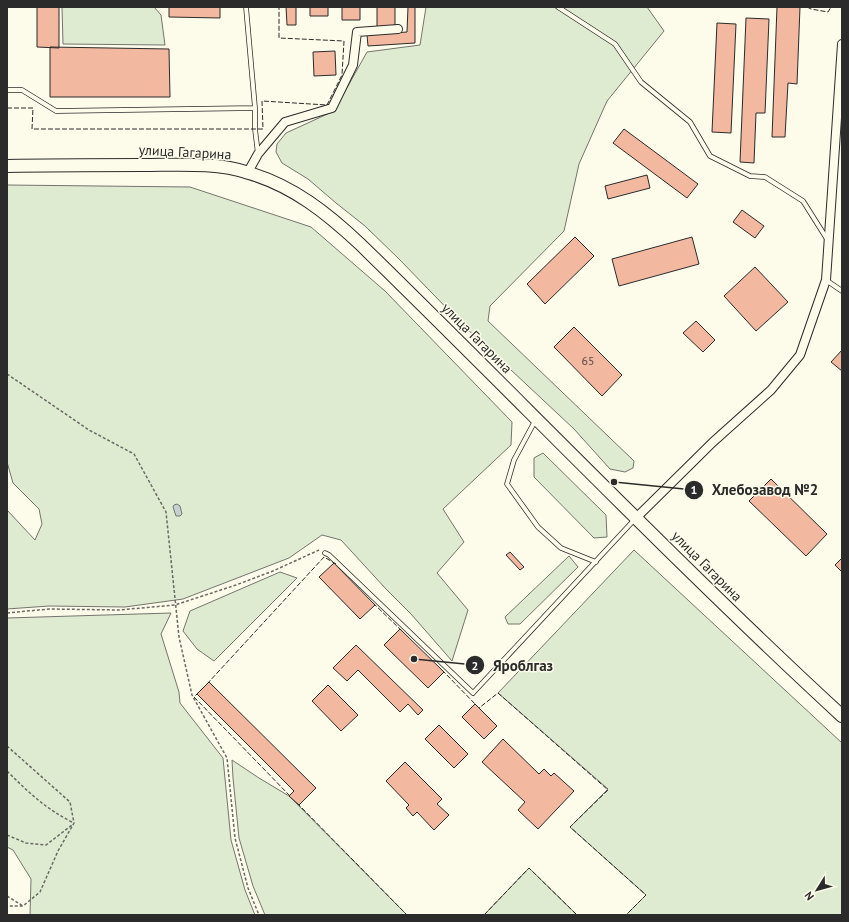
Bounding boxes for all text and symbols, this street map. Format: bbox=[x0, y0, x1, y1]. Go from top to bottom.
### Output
street label: улица Гагарина bbox=[138, 141, 232, 163]
street label: улица Гагарина bbox=[438, 299, 516, 377]
house number: 65 bbox=[581, 353, 595, 368]
callout: Хлебозавод №2 bbox=[684, 476, 826, 503]
text: Хлебозавод №2 bbox=[712, 480, 818, 499]
text: 1 bbox=[691, 482, 697, 497]
street label: улица Гагарина bbox=[668, 527, 746, 605]
callout: Яроблгаз bbox=[465, 652, 561, 679]
text: Яроблгаз bbox=[493, 656, 553, 675]
text: 2 bbox=[472, 658, 478, 673]
north arrow bbox=[797, 870, 837, 910]
text: N bbox=[801, 889, 817, 903]

